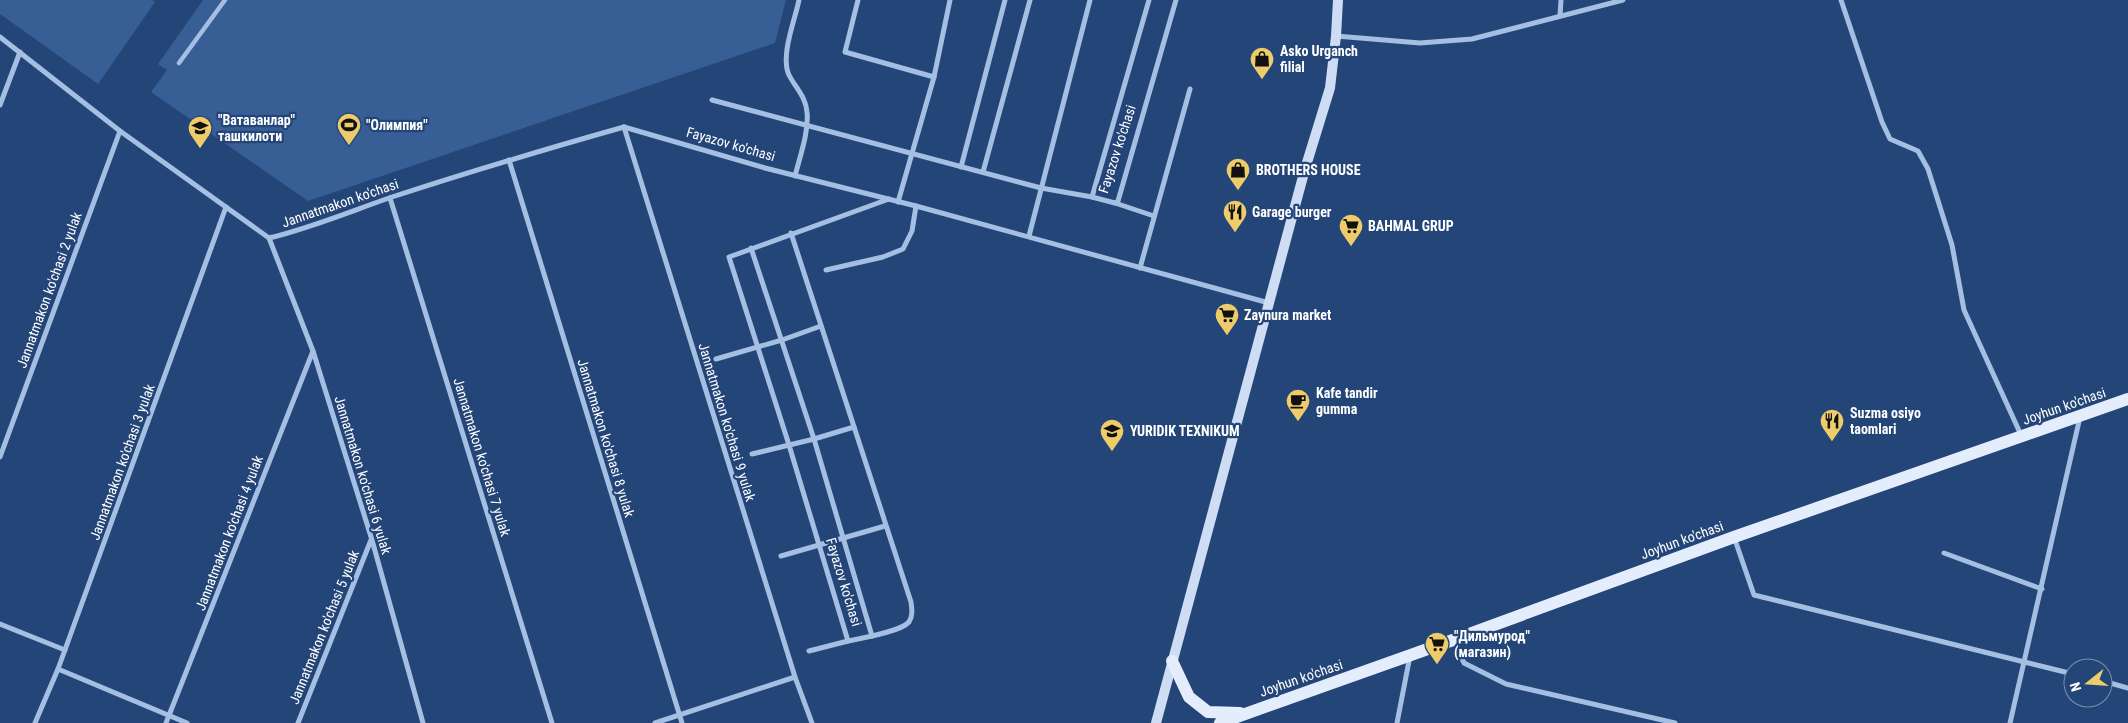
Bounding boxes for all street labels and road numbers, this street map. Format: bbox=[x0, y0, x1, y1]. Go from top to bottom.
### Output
street label: Fayazov ko'chasi bbox=[1095, 103, 1139, 195]
street label: Fayazov ko'chasi bbox=[685, 124, 777, 164]
street label: Jannatmakon ko'chasi bbox=[280, 176, 400, 230]
street label: Jannatmakon ko'chasi 2 yulak bbox=[13, 209, 85, 370]
street label: Jannatmakon ko'chasi 9 yulak bbox=[695, 341, 759, 504]
street label: Jannatmakon ko'chasi 8 yulak bbox=[574, 357, 638, 520]
street label: Jannatmakon ko'chasi 7 yulak bbox=[450, 376, 514, 539]
street label: Jannatmakon ko'chasi 3 yulak bbox=[86, 381, 158, 542]
street label: Joyhun ko'chasi bbox=[2020, 384, 2108, 428]
street label: Jannatmakon ko'chasi 6 yulak bbox=[331, 394, 395, 557]
street label: Jannatmakon ko'chasi 4 yulak bbox=[192, 453, 266, 613]
street label: Joyhun ko'chasi bbox=[1638, 518, 1726, 562]
street label: Fayazov ko'chasi bbox=[823, 536, 865, 628]
street label: Jannatmakon ko'chasi 5 yulak bbox=[286, 547, 363, 706]
street label: Joyhun ko'chasi bbox=[1257, 656, 1345, 700]

